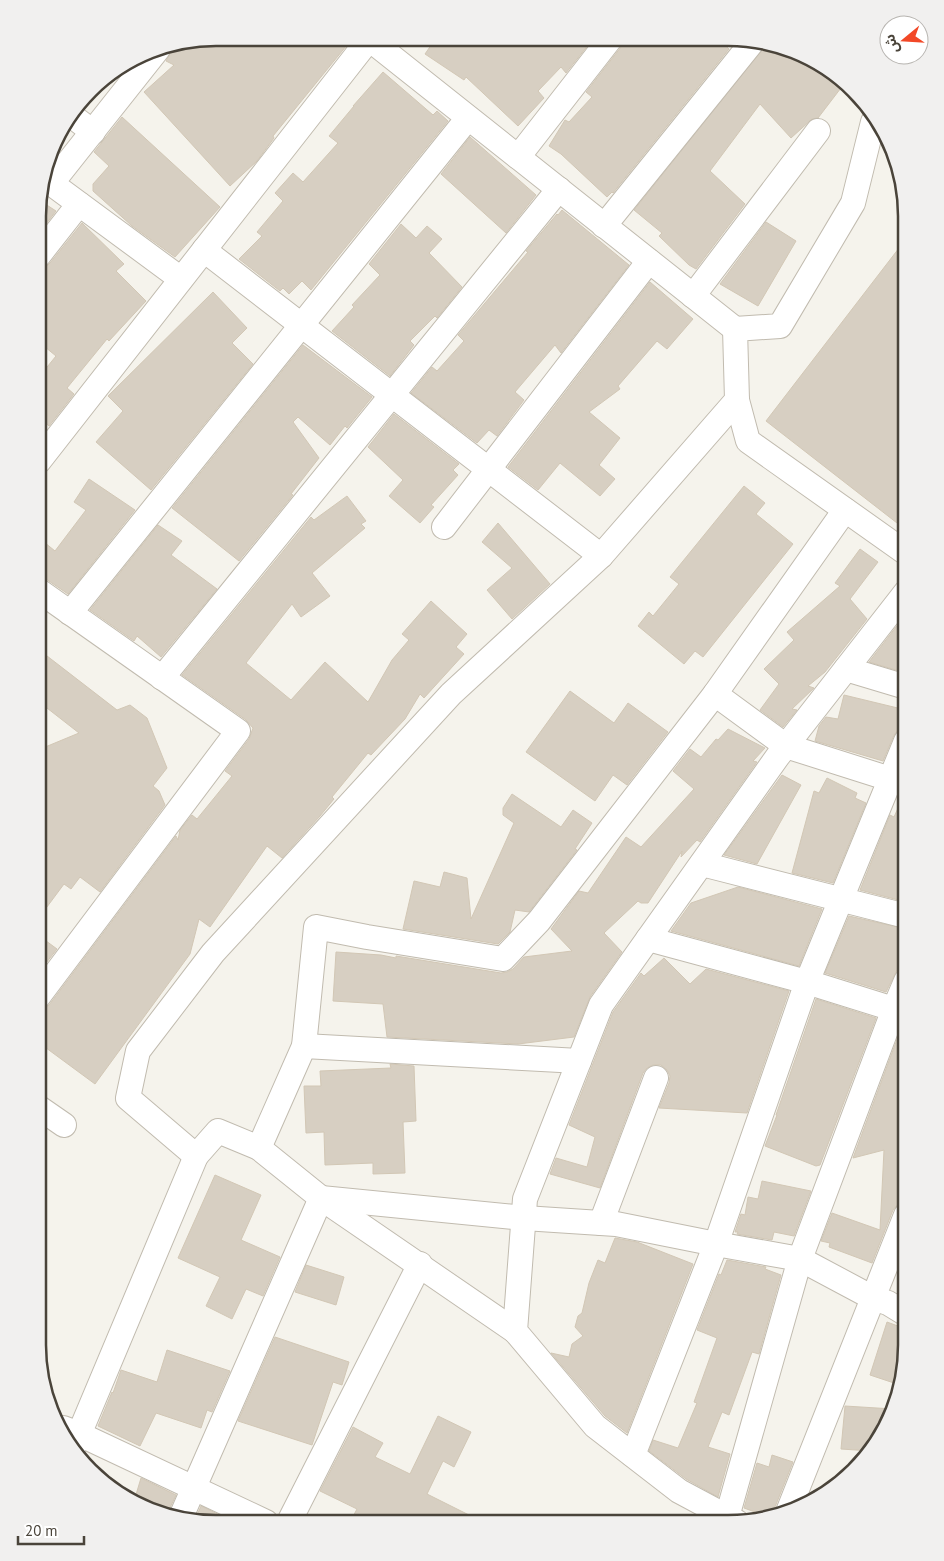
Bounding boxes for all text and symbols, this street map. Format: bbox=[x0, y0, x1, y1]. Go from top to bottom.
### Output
north arrow bbox=[879, 15, 929, 65]
text: ش bbox=[880, 32, 903, 56]
scale bar bbox=[18, 1514, 84, 1546]
text: 20 m bbox=[25, 1521, 58, 1540]

